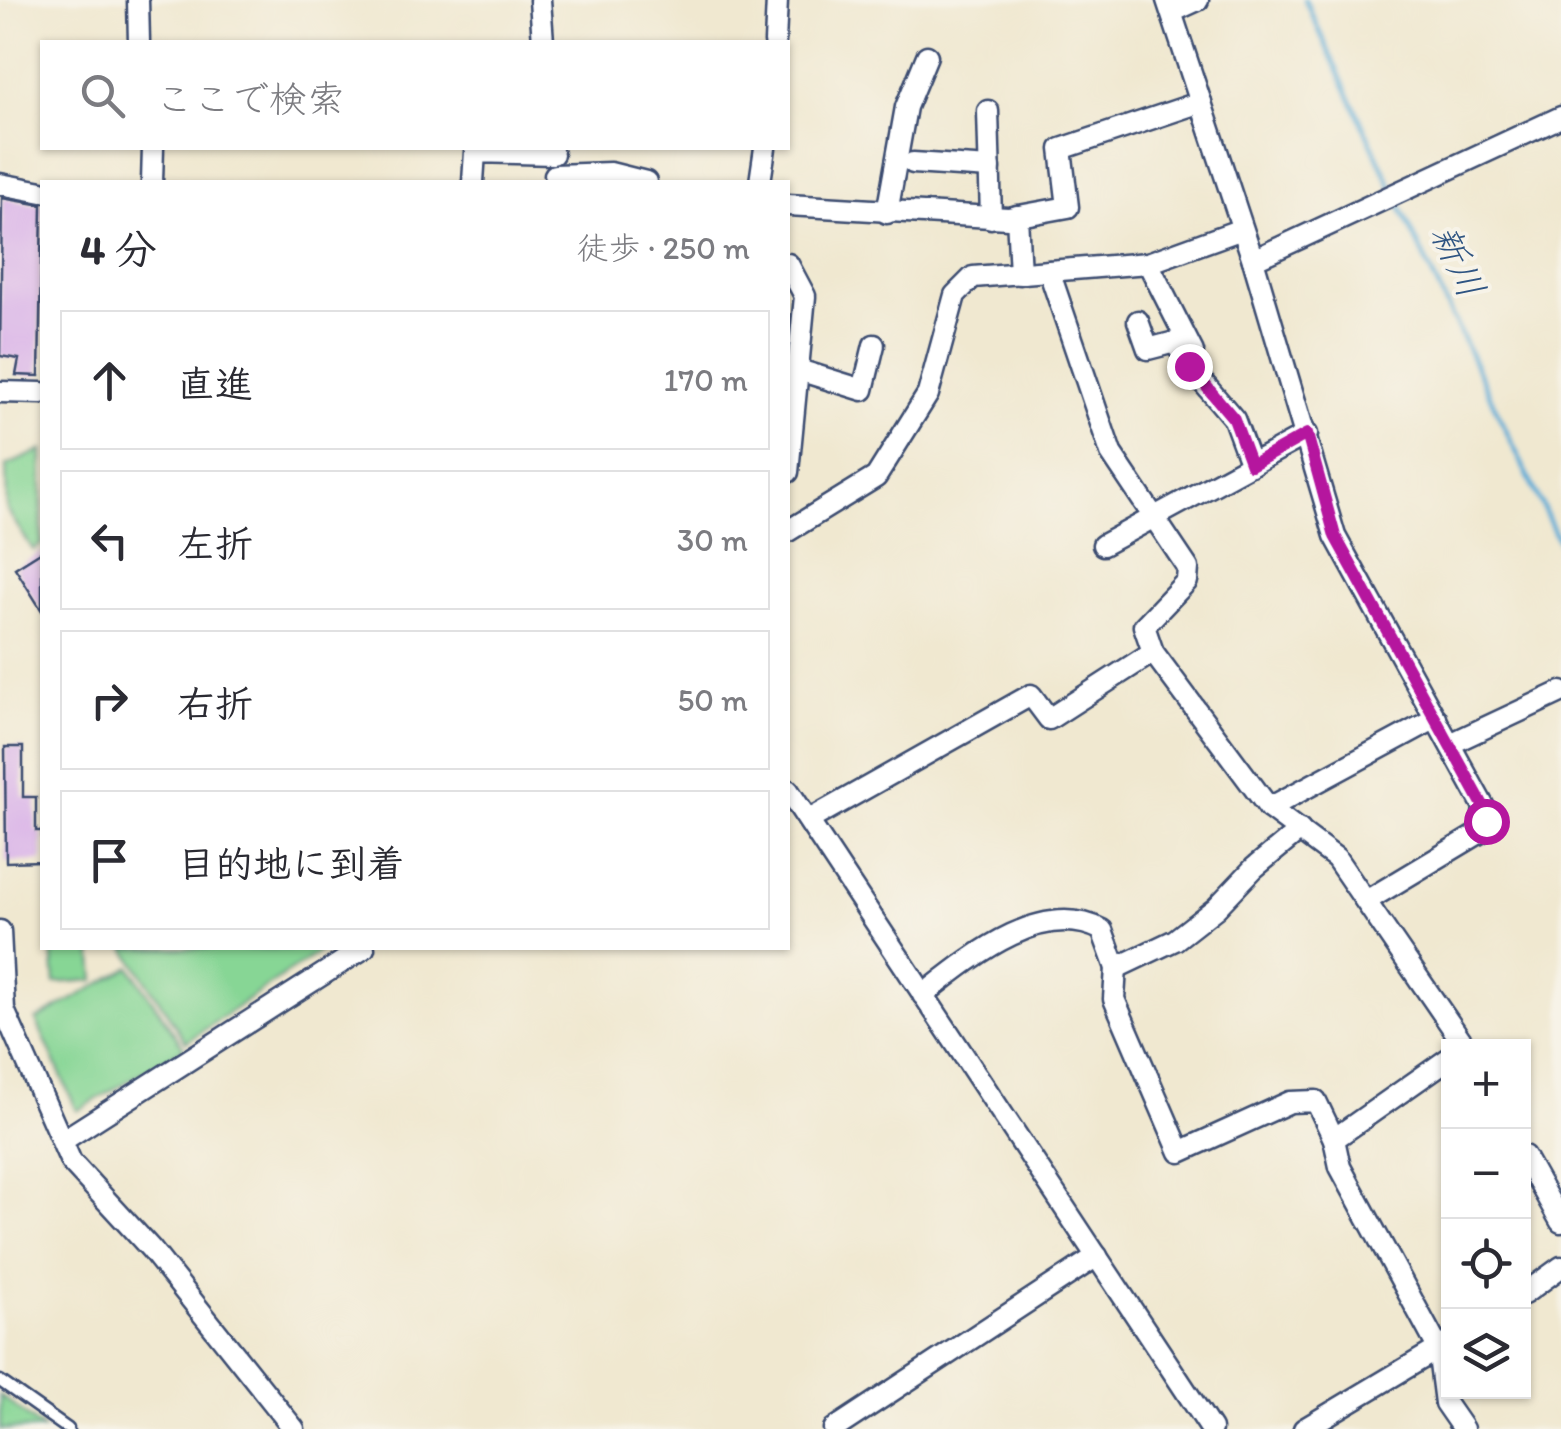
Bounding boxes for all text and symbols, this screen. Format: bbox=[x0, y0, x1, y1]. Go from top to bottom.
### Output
search box bbox=[40, 40, 790, 150]
icon: search bbox=[75, 68, 130, 123]
text: ここで検索 bbox=[155, 76, 345, 122]
water label: 新川 bbox=[1421, 217, 1495, 305]
text: 4 分 bbox=[80, 224, 157, 275]
text: 徒歩 · 250 m bbox=[576, 229, 750, 267]
route end bbox=[1167, 344, 1213, 390]
icon: ahead bbox=[82, 353, 137, 408]
text: 直進 bbox=[177, 361, 253, 407]
text: 170 m bbox=[663, 361, 748, 399]
icon: left bbox=[82, 513, 137, 568]
text: 左折 bbox=[177, 521, 253, 567]
text: 30 m bbox=[677, 521, 748, 559]
icon: right bbox=[82, 673, 137, 728]
text: 右折 bbox=[177, 681, 253, 727]
text: 50 m bbox=[677, 681, 748, 719]
route start bbox=[1464, 799, 1510, 845]
icon: arrive bbox=[82, 833, 137, 888]
text: 目的地に到着 bbox=[177, 841, 405, 887]
map controls bbox=[1441, 1039, 1531, 1399]
button: + bbox=[1441, 1039, 1531, 1129]
button: − bbox=[1441, 1129, 1531, 1219]
button: locate bbox=[1441, 1219, 1531, 1309]
button: layers bbox=[1441, 1309, 1531, 1399]

